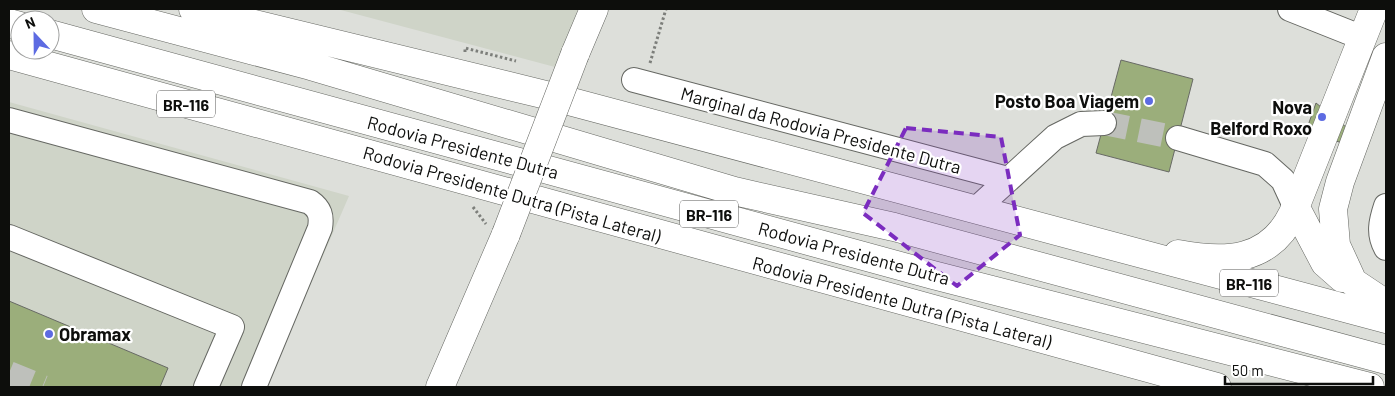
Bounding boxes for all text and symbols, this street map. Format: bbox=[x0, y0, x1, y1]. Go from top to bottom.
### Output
north arrow bbox=[10, 10, 60, 60]
text: N bbox=[22, 13, 37, 32]
street label: Marginal da Rodovia Presidente Dutra bbox=[679, 82, 963, 178]
road number: BR-116 bbox=[157, 90, 215, 118]
place label: Posto Boa Viagem bbox=[995, 90, 1139, 112]
marker: Posto Boa Viagem bbox=[1143, 95, 1155, 107]
place label: Nova Belford Roxo bbox=[1210, 96, 1312, 139]
street label: Rodovia Presidente Dutra bbox=[365, 111, 561, 183]
marker: Nova Belford Roxo bbox=[1316, 111, 1328, 123]
street label: Rodovia Presidente Dutra (Pista Lateral) bbox=[361, 141, 664, 247]
road number: BR-116 bbox=[680, 200, 738, 228]
street label: Rodovia Presidente Dutra bbox=[756, 217, 952, 289]
street label: Rodovia Presidente Dutra (Pista Lateral) bbox=[750, 251, 1054, 353]
road number: BR-116 bbox=[1220, 270, 1278, 296]
place label: Obramax bbox=[59, 323, 131, 345]
marker: Obramax bbox=[43, 328, 55, 340]
scale bar bbox=[1225, 354, 1372, 386]
text: 50 m bbox=[1232, 361, 1264, 379]

